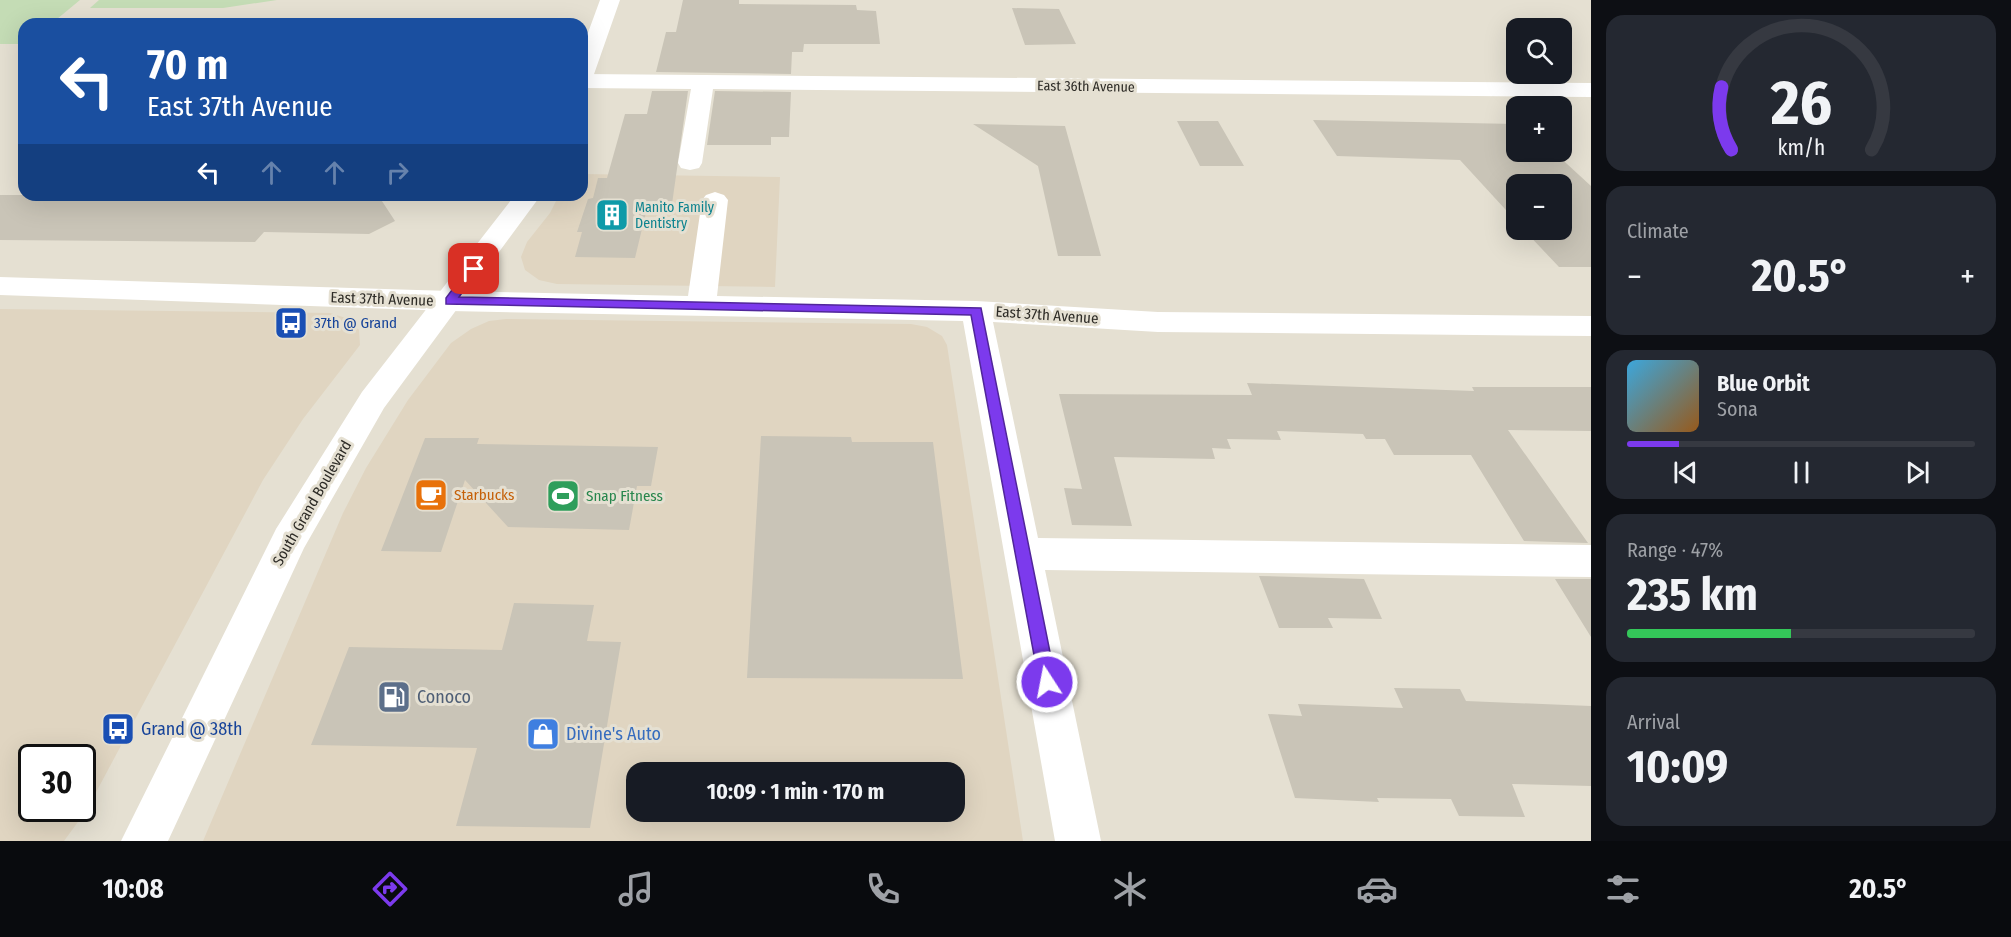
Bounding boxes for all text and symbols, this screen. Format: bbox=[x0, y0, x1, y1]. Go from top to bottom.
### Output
map controls bbox=[1506, 18, 1572, 240]
button: search bbox=[1506, 18, 1572, 84]
text: 70 m bbox=[147, 40, 228, 90]
icon: left bbox=[48, 42, 126, 120]
text: 26 bbox=[1769, 66, 1832, 141]
street label: East 36th Avenue bbox=[1037, 77, 1135, 96]
text: East 37th Avenue bbox=[147, 91, 333, 123]
button: + bbox=[1506, 96, 1572, 162]
text: km/h bbox=[1777, 135, 1825, 161]
icon: left bbox=[192, 156, 225, 189]
icon: ahead bbox=[255, 156, 288, 189]
icon: ahead bbox=[318, 156, 351, 189]
icon: right bbox=[381, 156, 414, 189]
button: − bbox=[1506, 174, 1572, 240]
building icon: Manito Family Dentistry bbox=[594, 197, 630, 233]
place label: Manito Family Dentistry bbox=[635, 199, 715, 232]
text: Climate bbox=[1627, 219, 1689, 243]
pin bbox=[448, 243, 499, 294]
text: 20.5° bbox=[1751, 249, 1850, 303]
icon: arrive bbox=[457, 252, 490, 285]
text: − bbox=[1627, 257, 1642, 297]
text: + bbox=[1960, 257, 1975, 297]
street label: East 37th Avenue bbox=[330, 288, 434, 310]
street label: East 37th Avenue bbox=[995, 302, 1099, 328]
bus stop icon: 37th @ Grand bbox=[273, 305, 309, 341]
place label: 37th @ Grand bbox=[314, 314, 397, 332]
text: Blue Orbit bbox=[1717, 370, 1810, 397]
text: Sona bbox=[1717, 397, 1758, 421]
street label: South Grand Boulevard bbox=[269, 437, 355, 569]
icon: previous bbox=[1669, 456, 1702, 489]
icon: pause bbox=[1785, 456, 1818, 489]
icon: next bbox=[1901, 456, 1934, 489]
cafe icon: Starbucks bbox=[413, 477, 449, 513]
sports icon: Snap Fitness bbox=[545, 478, 581, 514]
place label: Starbucks bbox=[454, 486, 514, 504]
place label: Snap Fitness bbox=[586, 487, 663, 505]
text: Range · 47% bbox=[1627, 538, 1723, 562]
text: 235 km bbox=[1627, 568, 1758, 622]
position arrow bbox=[1015, 650, 1079, 714]
fuel station icon: Conoco bbox=[376, 679, 412, 715]
place label: Conoco bbox=[417, 686, 471, 708]
text: Arrival bbox=[1627, 710, 1680, 734]
bus stop icon: Grand @ 38th bbox=[100, 711, 136, 747]
shop icon: Divine's Auto bbox=[525, 716, 561, 752]
place label: Grand @ 38th bbox=[141, 718, 243, 740]
place label: Divine's Auto bbox=[566, 723, 661, 745]
text: 10:09 bbox=[1627, 740, 1728, 794]
speed limit sign: 30 bbox=[18, 744, 96, 822]
text: 10:09 · 1 min · 170 m bbox=[707, 778, 884, 805]
icon: directions bbox=[369, 868, 411, 910]
icon: music bbox=[615, 868, 657, 910]
icon: phone bbox=[862, 868, 904, 910]
icon: climate bbox=[1109, 868, 1151, 910]
icon: car bbox=[1356, 868, 1398, 910]
icon: filters bbox=[1602, 868, 1644, 910]
text: 10:08 bbox=[102, 873, 164, 905]
text: 20.5° bbox=[1849, 873, 1909, 905]

